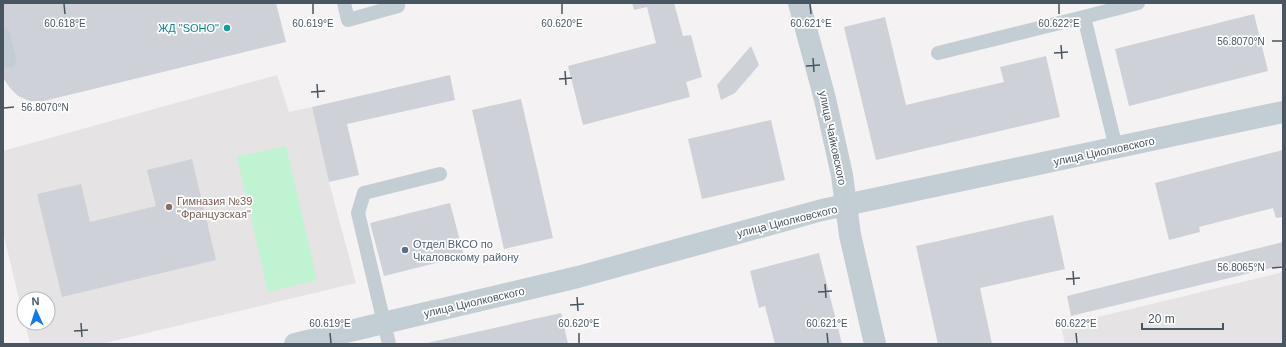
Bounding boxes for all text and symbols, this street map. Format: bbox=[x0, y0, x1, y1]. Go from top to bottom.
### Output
text: 60.618°E bbox=[44, 18, 86, 29]
text: 60.619°E bbox=[292, 18, 334, 29]
text: 60.620°E bbox=[541, 18, 583, 29]
text: 60.621°E bbox=[790, 18, 832, 29]
text: 60.622°E bbox=[1038, 18, 1080, 29]
place label: ЖД "SOHO" bbox=[158, 22, 219, 34]
marker: ЖД "SOHO" bbox=[222, 23, 232, 33]
text: 56.8070°N bbox=[1217, 36, 1265, 47]
street label: улица Чайковского bbox=[817, 90, 849, 186]
text: 56.8070°N bbox=[21, 102, 69, 113]
street label: улица Циолковского bbox=[1052, 134, 1156, 168]
place label: Гимназия №39 "Французская" bbox=[177, 195, 252, 220]
marker: Гимназия №39 "Французская" bbox=[164, 202, 174, 212]
street label: улица Циолковского bbox=[736, 203, 838, 239]
place label: Отдел ВКСО по Чкаловскому району bbox=[413, 238, 519, 263]
marker: Отдел ВКСО по Чкаловскому району bbox=[400, 245, 410, 255]
text: 56.8065°N bbox=[1217, 262, 1265, 273]
street label: улица Циолковского bbox=[422, 285, 526, 319]
north arrow bbox=[16, 291, 56, 331]
text: N bbox=[31, 295, 40, 307]
scale bar bbox=[1142, 305, 1223, 331]
text: 20 m bbox=[1148, 312, 1175, 326]
text: 60.619°E bbox=[309, 318, 351, 329]
text: 60.620°E bbox=[558, 318, 600, 329]
text: 60.621°E bbox=[806, 318, 848, 329]
text: 60.622°E bbox=[1055, 318, 1097, 329]

